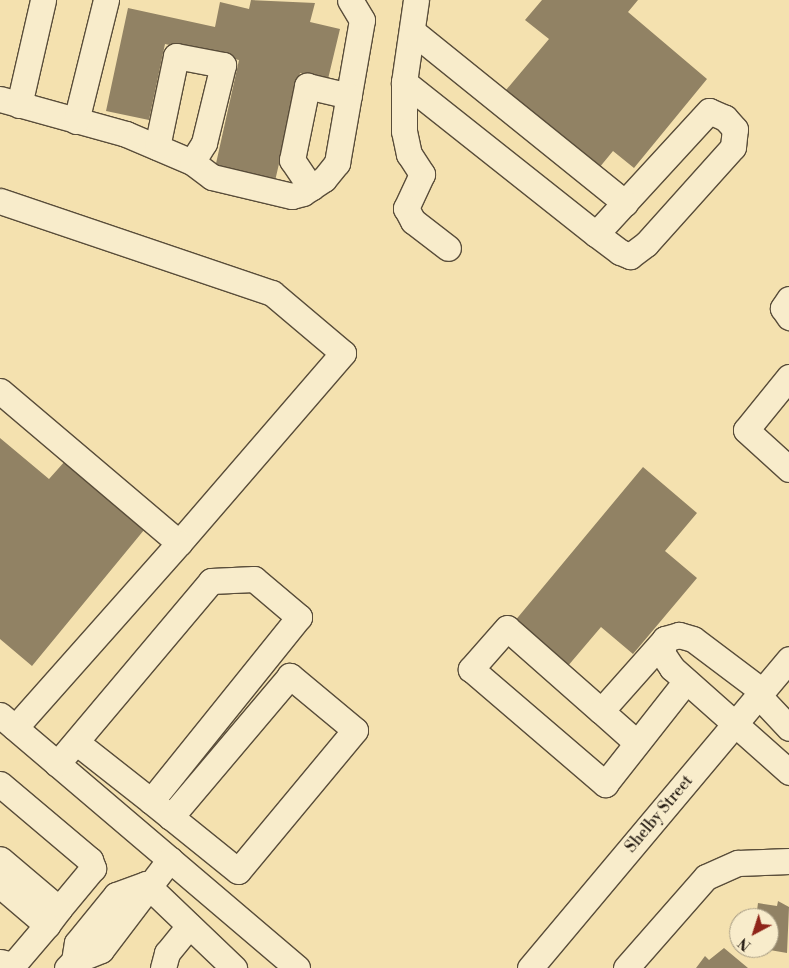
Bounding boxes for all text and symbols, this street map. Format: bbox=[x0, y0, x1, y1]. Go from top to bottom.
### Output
street label: Shelby Street bbox=[621, 771, 697, 857]
north arrow bbox=[729, 908, 779, 958]
text: N bbox=[735, 933, 755, 954]

